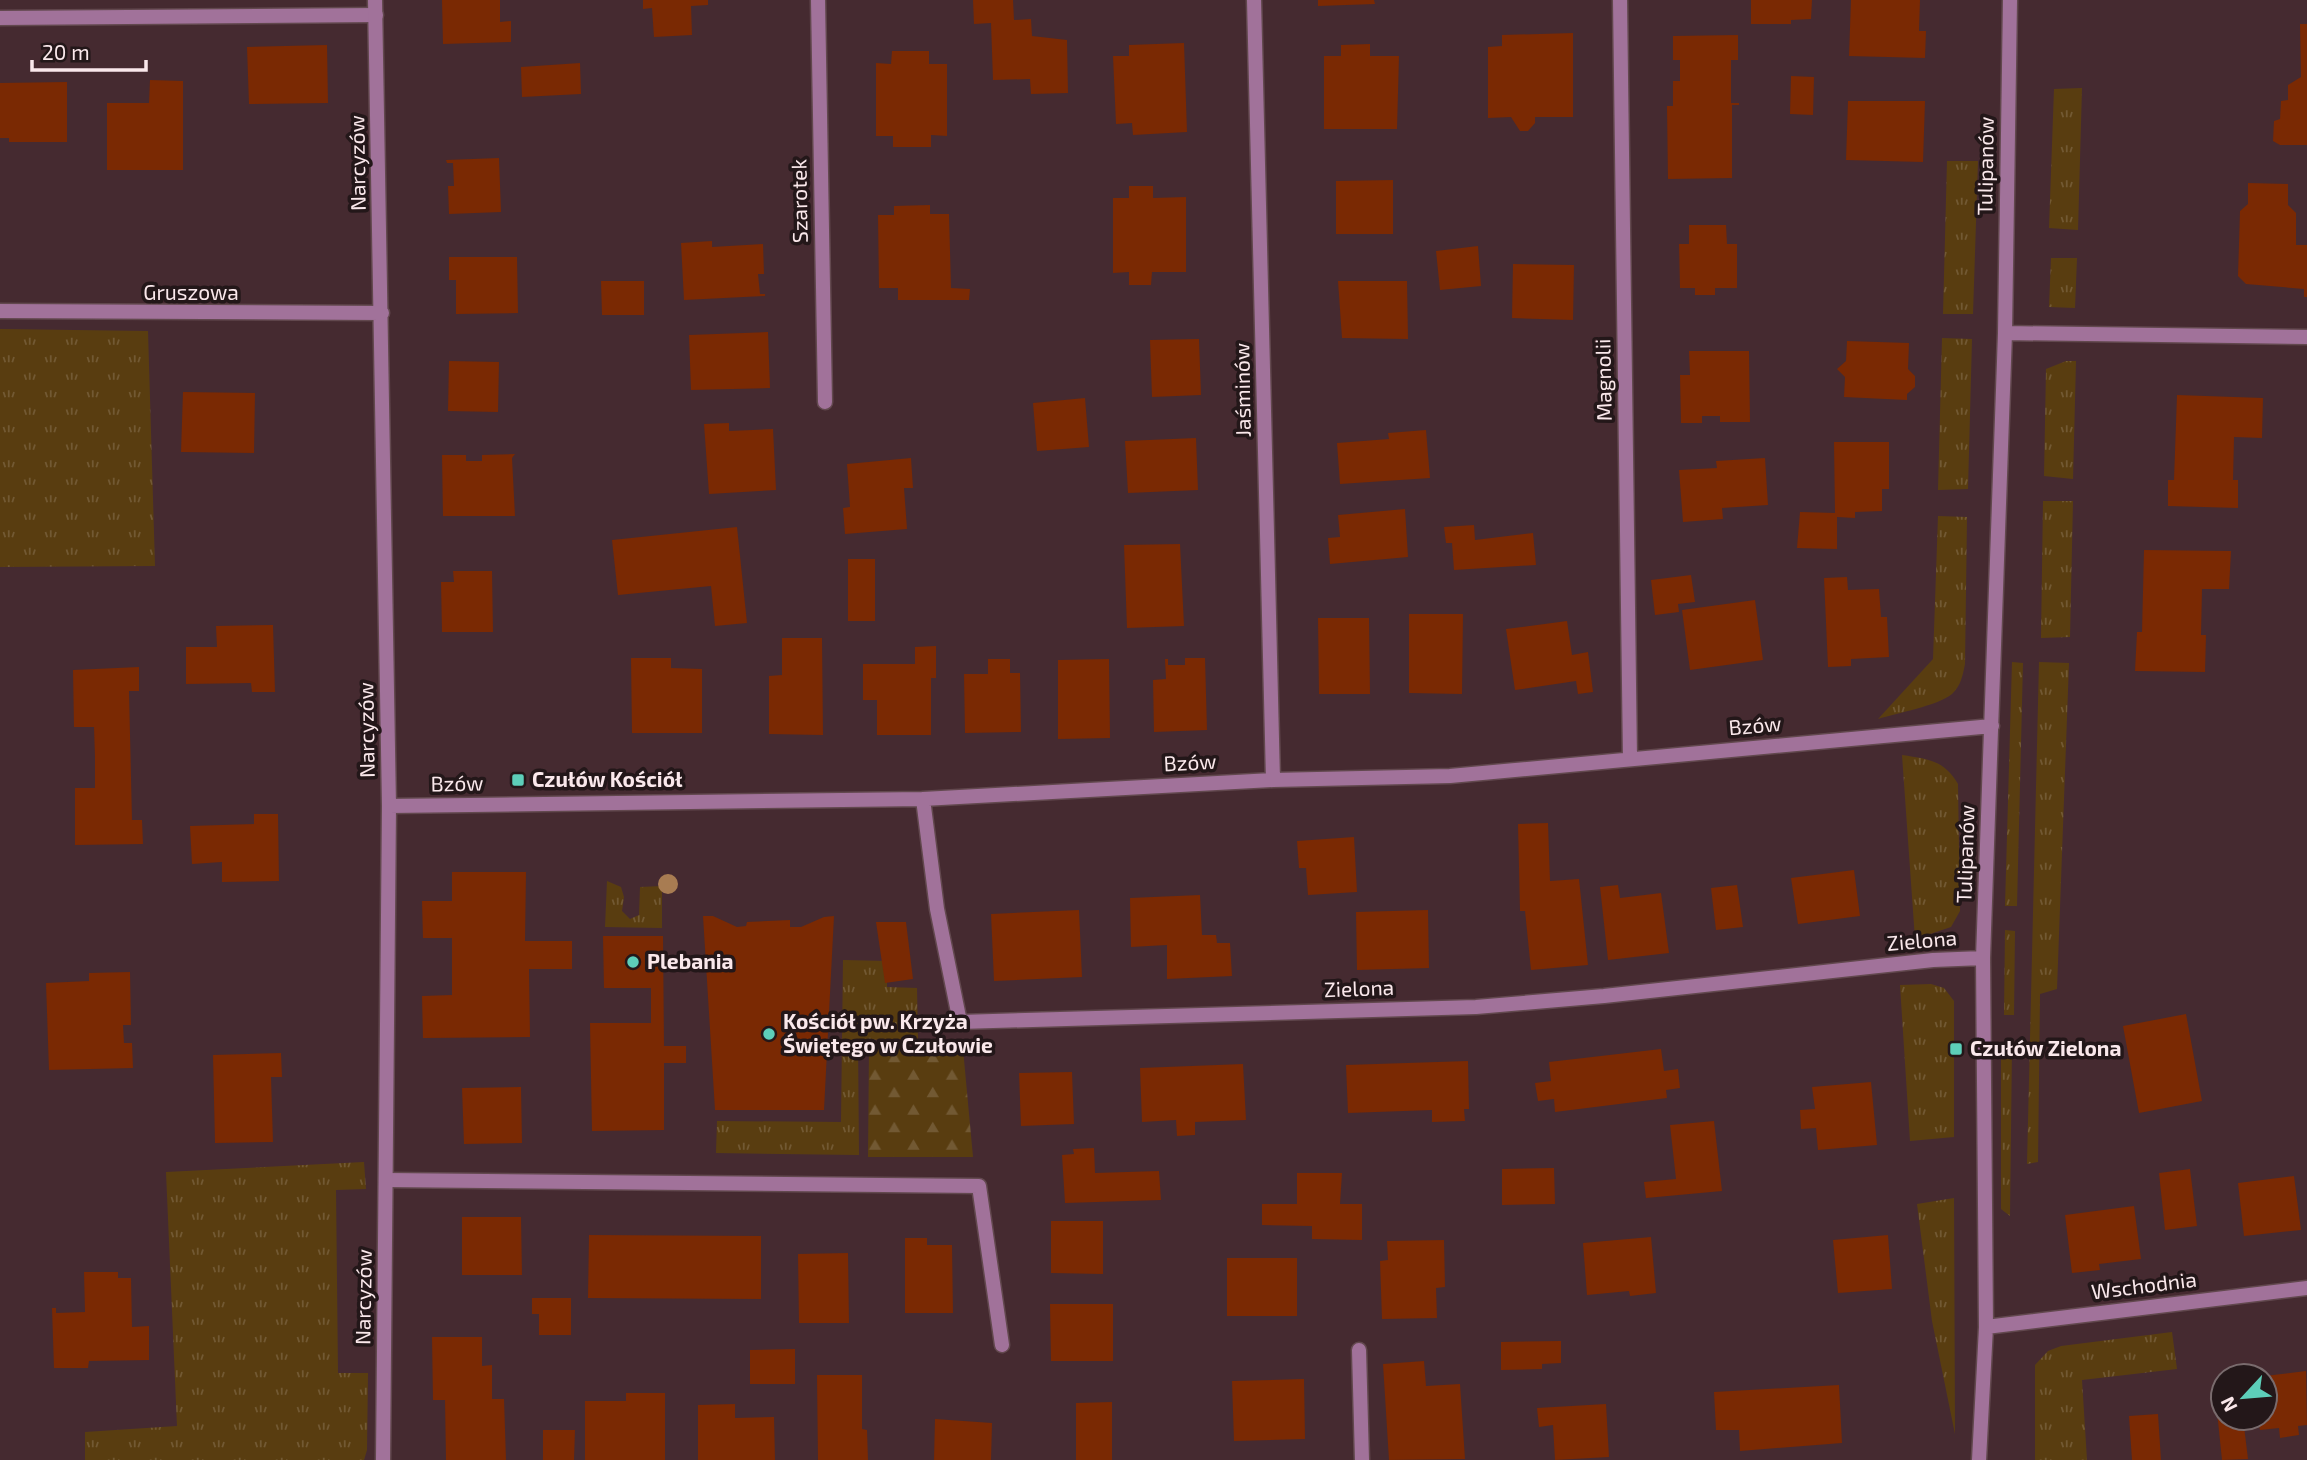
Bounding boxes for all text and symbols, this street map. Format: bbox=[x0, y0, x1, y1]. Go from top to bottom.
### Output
scale bar bbox=[32, 28, 145, 72]
text: 20 m bbox=[42, 39, 90, 64]
street label: Narcyzów bbox=[343, 115, 370, 211]
street label: Tulipanów bbox=[1971, 116, 1998, 216]
street label: Szarotek bbox=[785, 158, 812, 243]
street label: Gruszowa bbox=[143, 279, 239, 304]
street label: Magnolii bbox=[1589, 339, 1616, 421]
street label: Jaśminów bbox=[1228, 343, 1255, 437]
street label: Narcyzów bbox=[352, 682, 379, 778]
street label: Bzów bbox=[1727, 710, 1782, 739]
street label: Bzów bbox=[1163, 748, 1217, 775]
place label: Czułów Kościół bbox=[532, 766, 683, 791]
street label: Bzów bbox=[430, 770, 484, 795]
marker: Czułów Kościół bbox=[510, 772, 526, 788]
street label: Tulipanów bbox=[1950, 804, 1979, 904]
street label: Zielona bbox=[1886, 924, 1958, 955]
place label: Plebania bbox=[647, 948, 734, 973]
marker: Plebania bbox=[625, 954, 641, 970]
street label: Zielona bbox=[1323, 974, 1395, 1001]
place label: Kościół pw. Krzyża Świętego w Czułowie bbox=[783, 1008, 993, 1057]
marker: Kościół pw. Krzyża Świętego w Czułowie bbox=[761, 1026, 777, 1042]
place label: Czułów Zielona bbox=[1970, 1035, 2121, 1060]
marker: Czułów Zielona bbox=[1948, 1041, 1964, 1057]
street label: Narcyzów bbox=[349, 1249, 376, 1345]
street label: Wschodnia bbox=[2090, 1266, 2198, 1303]
north arrow bbox=[2209, 1362, 2279, 1432]
text: N bbox=[2215, 1393, 2242, 1416]

